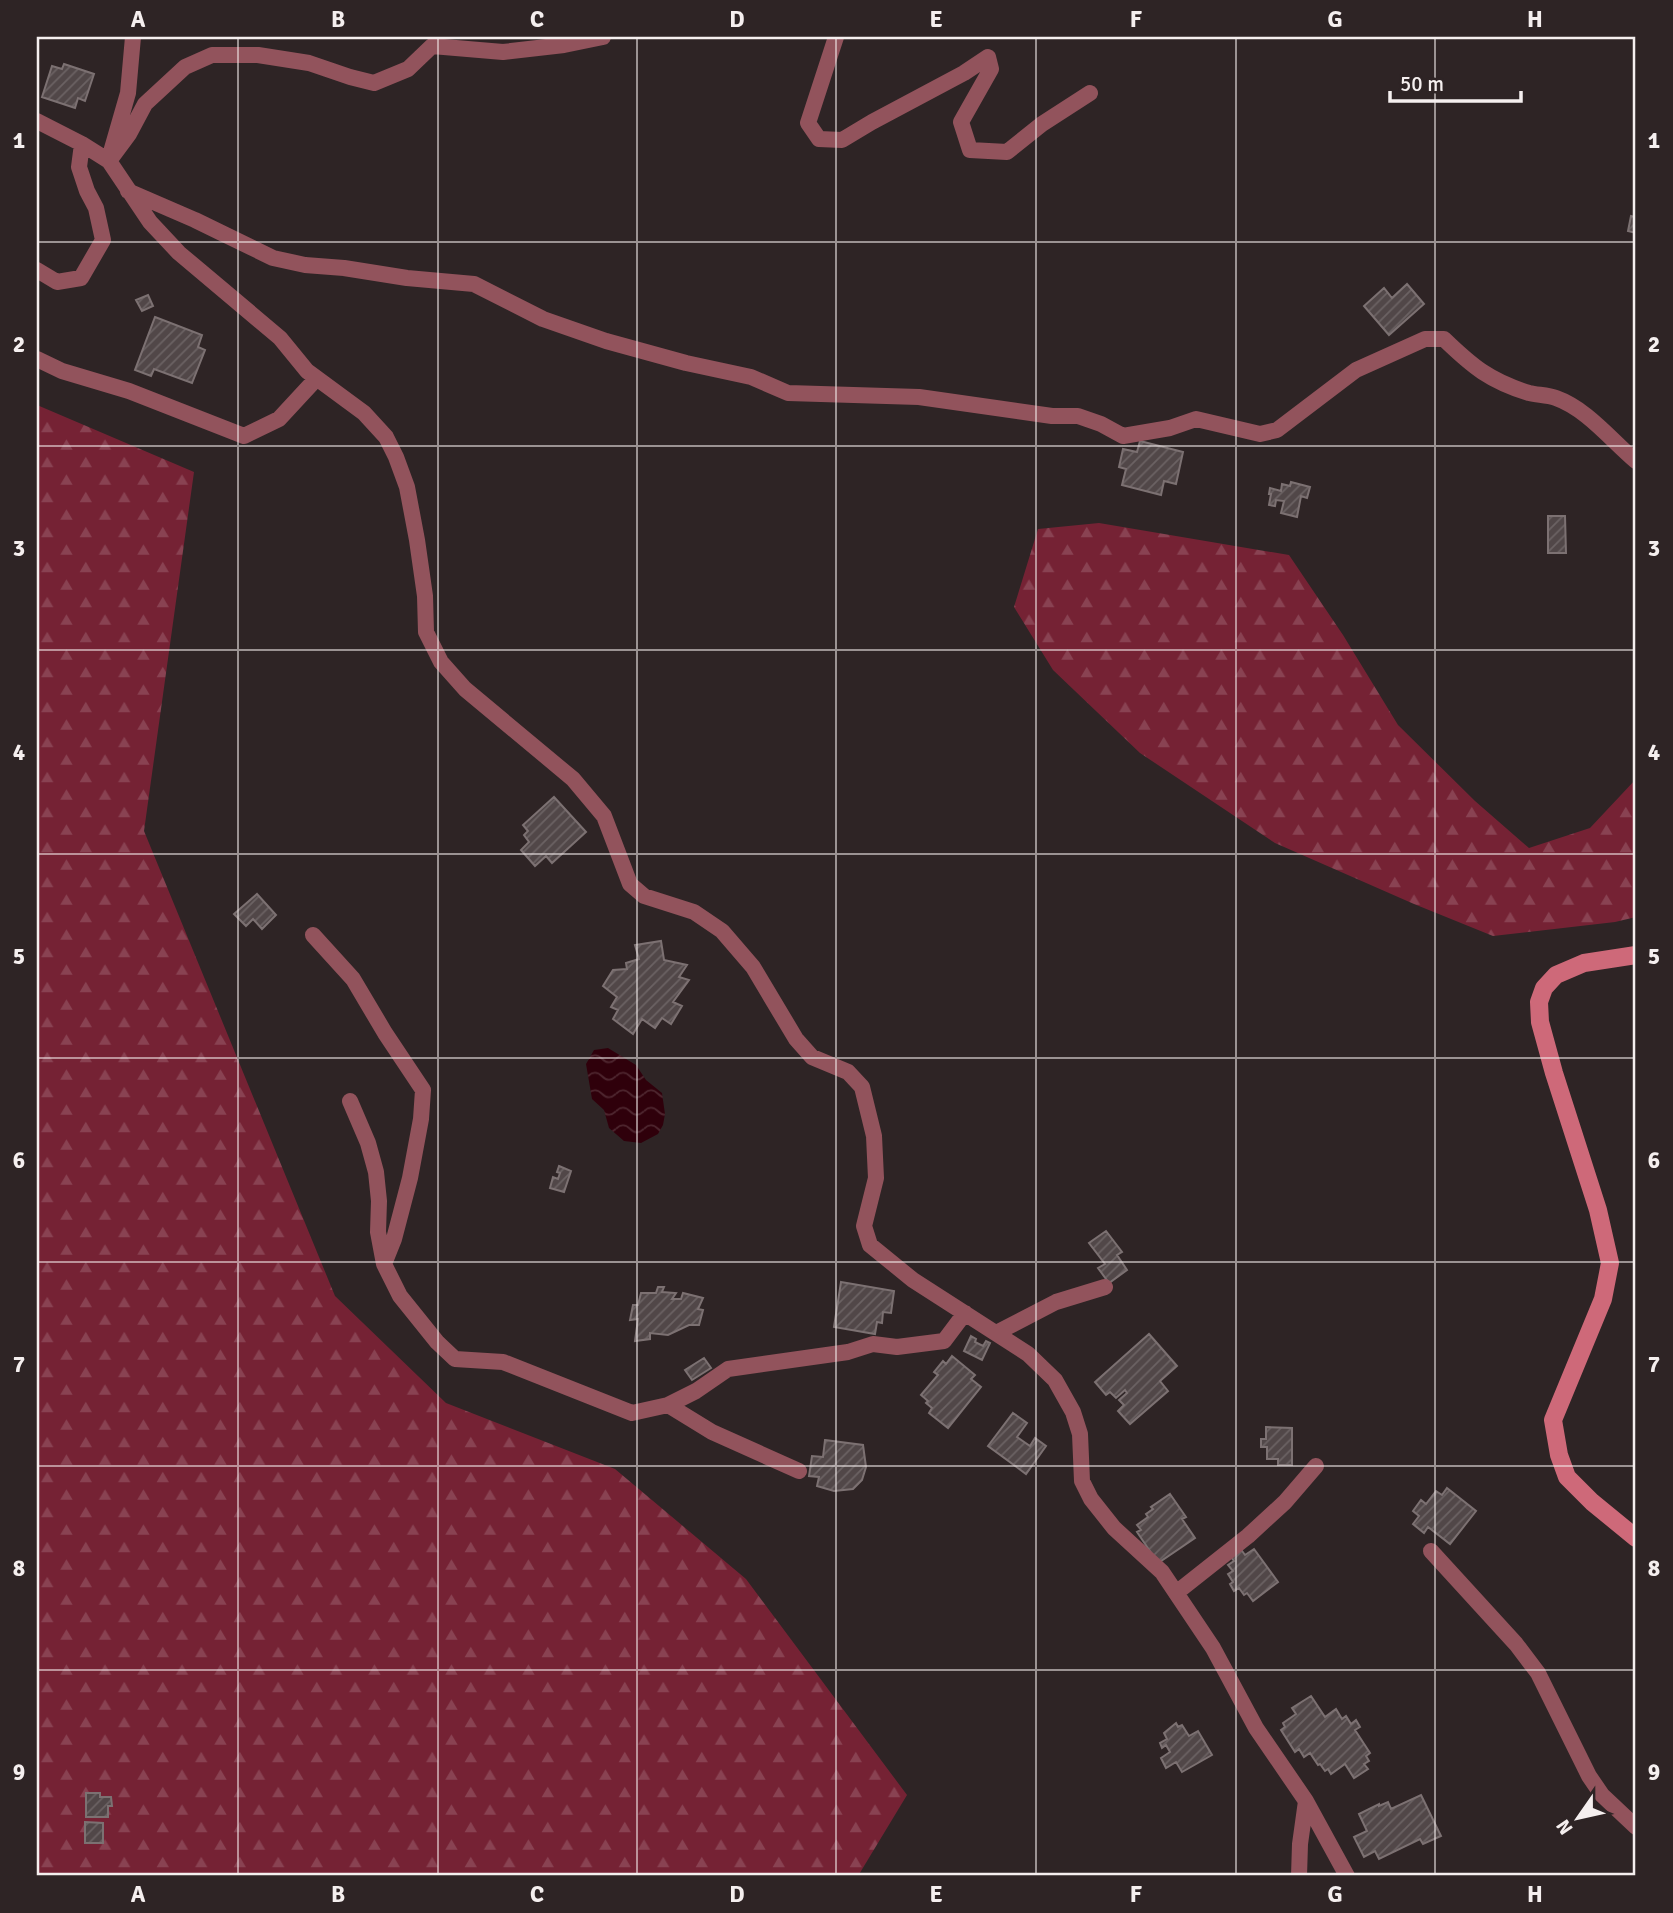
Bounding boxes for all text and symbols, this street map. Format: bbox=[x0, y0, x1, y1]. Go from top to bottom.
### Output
text: A bbox=[131, 5, 146, 34]
text: B bbox=[331, 5, 345, 34]
text: C bbox=[530, 5, 544, 34]
text: D bbox=[729, 5, 745, 34]
text: E bbox=[929, 5, 943, 34]
text: F bbox=[1130, 5, 1142, 34]
text: G bbox=[1327, 5, 1343, 34]
text: H bbox=[1527, 5, 1543, 34]
scale bar bbox=[1390, 60, 1521, 104]
text: 50 m bbox=[1400, 71, 1444, 97]
text: 1 bbox=[13, 126, 25, 155]
text: 1 bbox=[1648, 126, 1660, 155]
text: 2 bbox=[13, 330, 25, 359]
text: 2 bbox=[1648, 330, 1660, 359]
text: 3 bbox=[13, 534, 25, 563]
text: 3 bbox=[1648, 534, 1660, 563]
text: 4 bbox=[13, 738, 25, 767]
text: 4 bbox=[1648, 738, 1660, 767]
text: 5 bbox=[13, 942, 25, 971]
text: 5 bbox=[1648, 942, 1660, 971]
text: 6 bbox=[13, 1146, 25, 1175]
text: 6 bbox=[1648, 1146, 1660, 1175]
text: 7 bbox=[13, 1350, 25, 1379]
text: 7 bbox=[1648, 1350, 1660, 1379]
text: 8 bbox=[13, 1554, 25, 1583]
text: 8 bbox=[1648, 1554, 1660, 1583]
text: 9 bbox=[13, 1758, 25, 1787]
text: 9 bbox=[1648, 1758, 1660, 1787]
north arrow bbox=[1544, 1784, 1614, 1854]
text: N bbox=[1551, 1815, 1578, 1839]
text: A bbox=[131, 1880, 146, 1909]
text: B bbox=[331, 1880, 345, 1909]
text: C bbox=[530, 1880, 544, 1909]
text: D bbox=[729, 1880, 745, 1909]
text: E bbox=[929, 1880, 943, 1909]
text: F bbox=[1130, 1880, 1142, 1909]
text: G bbox=[1327, 1880, 1343, 1909]
text: H bbox=[1527, 1880, 1543, 1909]

